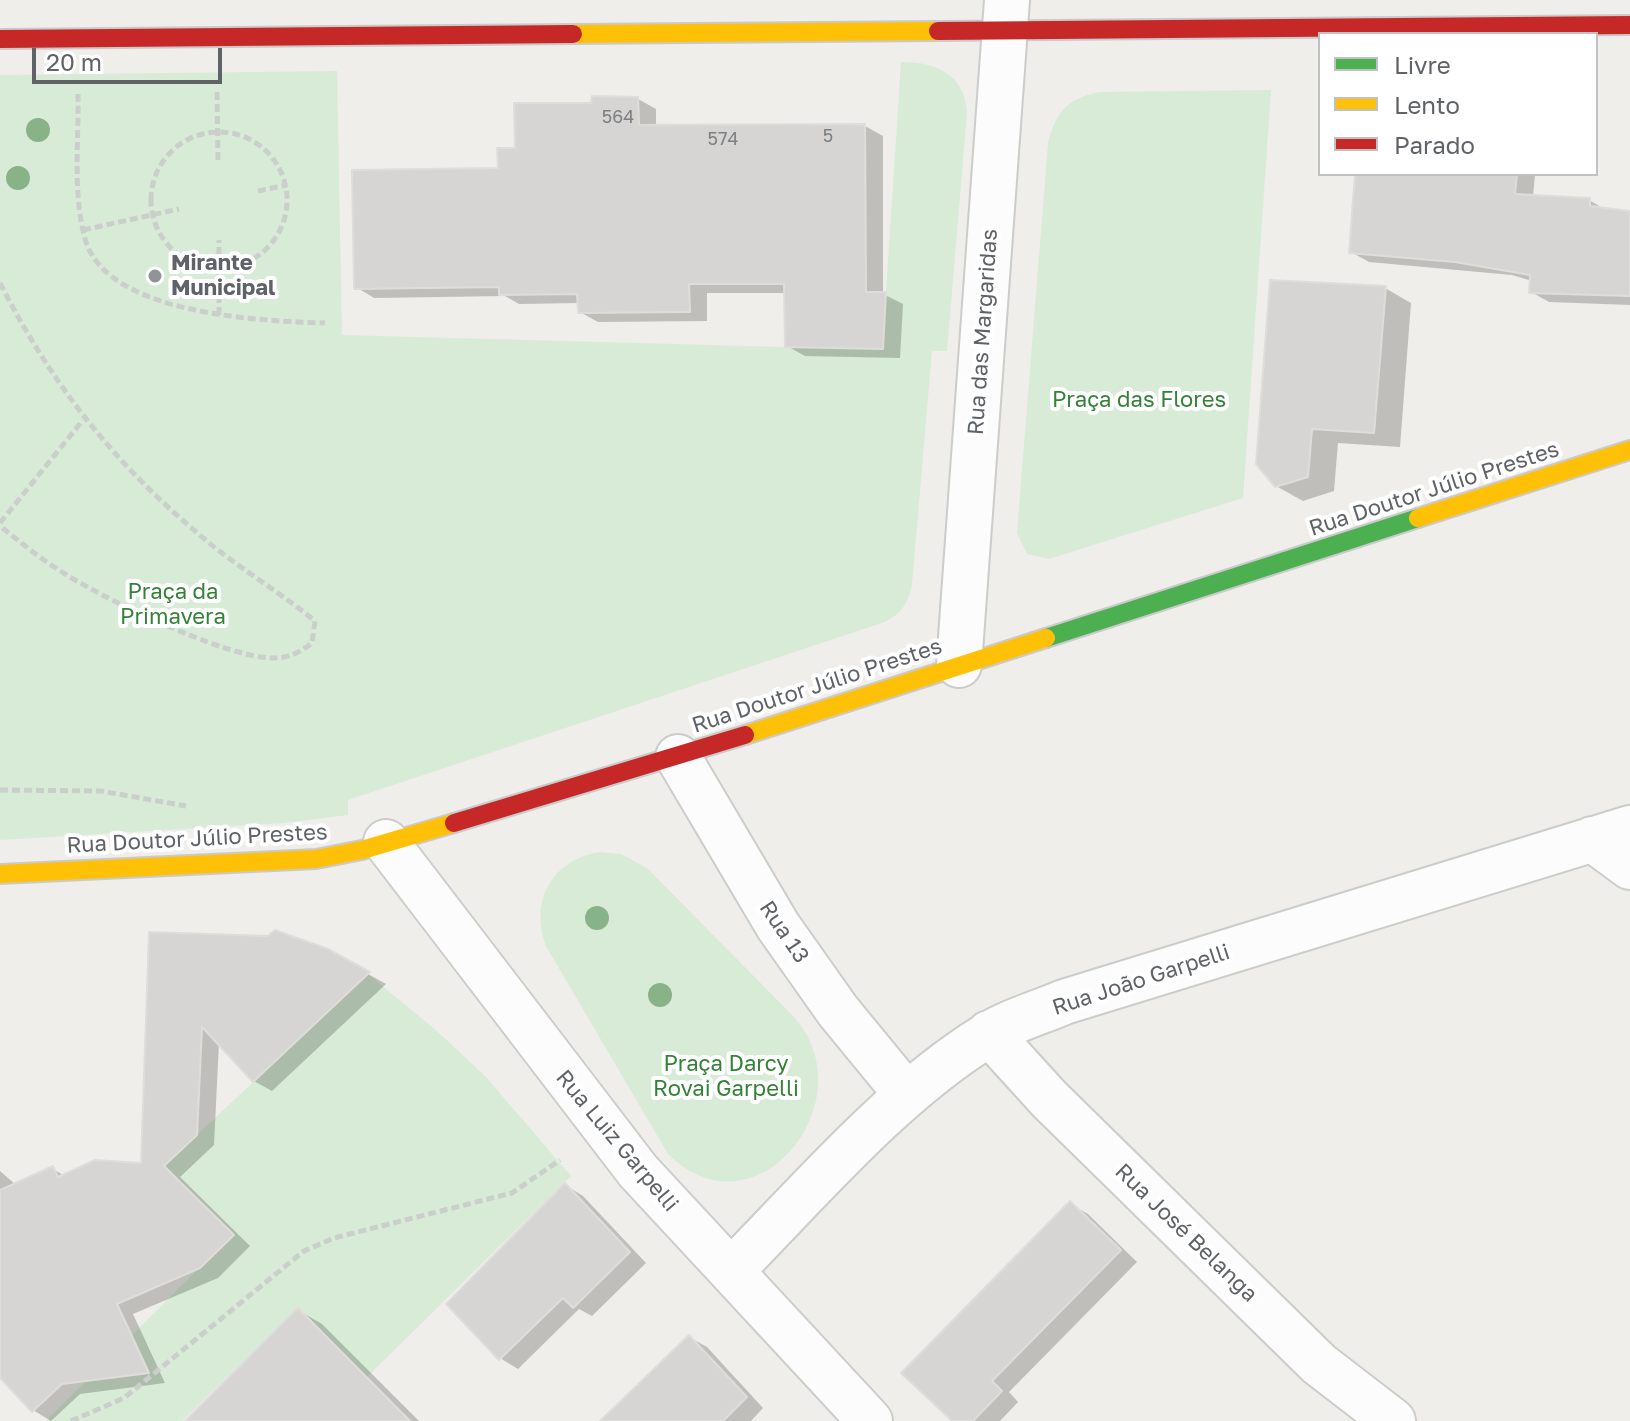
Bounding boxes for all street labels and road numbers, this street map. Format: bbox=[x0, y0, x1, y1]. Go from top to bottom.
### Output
street label: Rua das Margaridas bbox=[963, 228, 1003, 436]
street label: Rua Doutor Júlio Prestes bbox=[1306, 436, 1562, 542]
street label: Rua Doutor Júlio Prestes bbox=[689, 633, 945, 739]
street label: Rua Doutor Júlio Prestes bbox=[66, 819, 328, 859]
street label: Rua 13 bbox=[754, 896, 814, 968]
street label: Rua João Garpelli bbox=[1049, 939, 1233, 1021]
street label: Rua Luiz Garpelli bbox=[550, 1065, 684, 1217]
street label: Rua José Belanga bbox=[1109, 1158, 1263, 1308]

